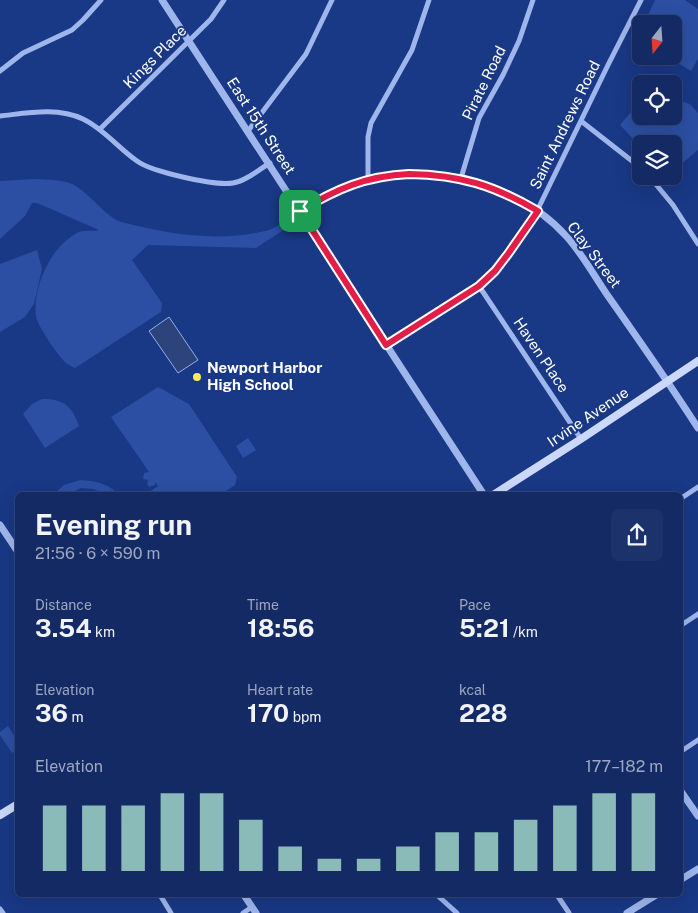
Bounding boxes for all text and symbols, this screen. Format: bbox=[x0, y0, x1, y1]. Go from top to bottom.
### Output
north arrow bbox=[632, 15, 682, 65]
map controls bbox=[632, 15, 682, 185]
street label: Kings Place bbox=[120, 22, 190, 92]
street label: Pirate Road bbox=[458, 43, 509, 123]
street label: Saint Andrews Road bbox=[526, 58, 603, 192]
street label: East 15th Street bbox=[224, 74, 299, 177]
button: locate bbox=[632, 75, 682, 125]
button: layers bbox=[632, 135, 682, 185]
pin bbox=[279, 190, 321, 232]
icon: arrive bbox=[286, 197, 314, 225]
street label: Clay Street bbox=[564, 218, 625, 291]
street label: Haven Place bbox=[510, 314, 573, 395]
place label: Newport Harbor High School bbox=[207, 359, 322, 393]
marker: Newport Harbor High School bbox=[191, 371, 203, 383]
street label: Irvine Avenue bbox=[544, 383, 631, 450]
text: Evening run bbox=[35, 508, 192, 541]
button: share bbox=[611, 509, 663, 561]
text: 21:56 · 6 × 590 m bbox=[35, 544, 160, 563]
text: Distance bbox=[35, 597, 92, 613]
text: Time bbox=[247, 597, 279, 613]
text: Pace bbox=[459, 597, 491, 613]
text: 3.54 bbox=[35, 613, 92, 643]
text: 18:56 bbox=[247, 613, 315, 643]
text: 5:21 bbox=[459, 613, 510, 643]
text: km bbox=[92, 624, 115, 640]
text: /km bbox=[510, 624, 538, 640]
text: Elevation bbox=[35, 682, 94, 698]
text: Heart rate bbox=[247, 682, 313, 698]
text: kcal bbox=[459, 682, 486, 698]
text: 36 bbox=[35, 698, 68, 728]
text: 170 bbox=[247, 698, 289, 728]
text: 228 bbox=[459, 698, 508, 728]
text: m bbox=[68, 709, 84, 725]
text: bpm bbox=[289, 709, 321, 725]
text: Elevation bbox=[35, 757, 103, 776]
text: 177–182 m bbox=[585, 757, 663, 776]

